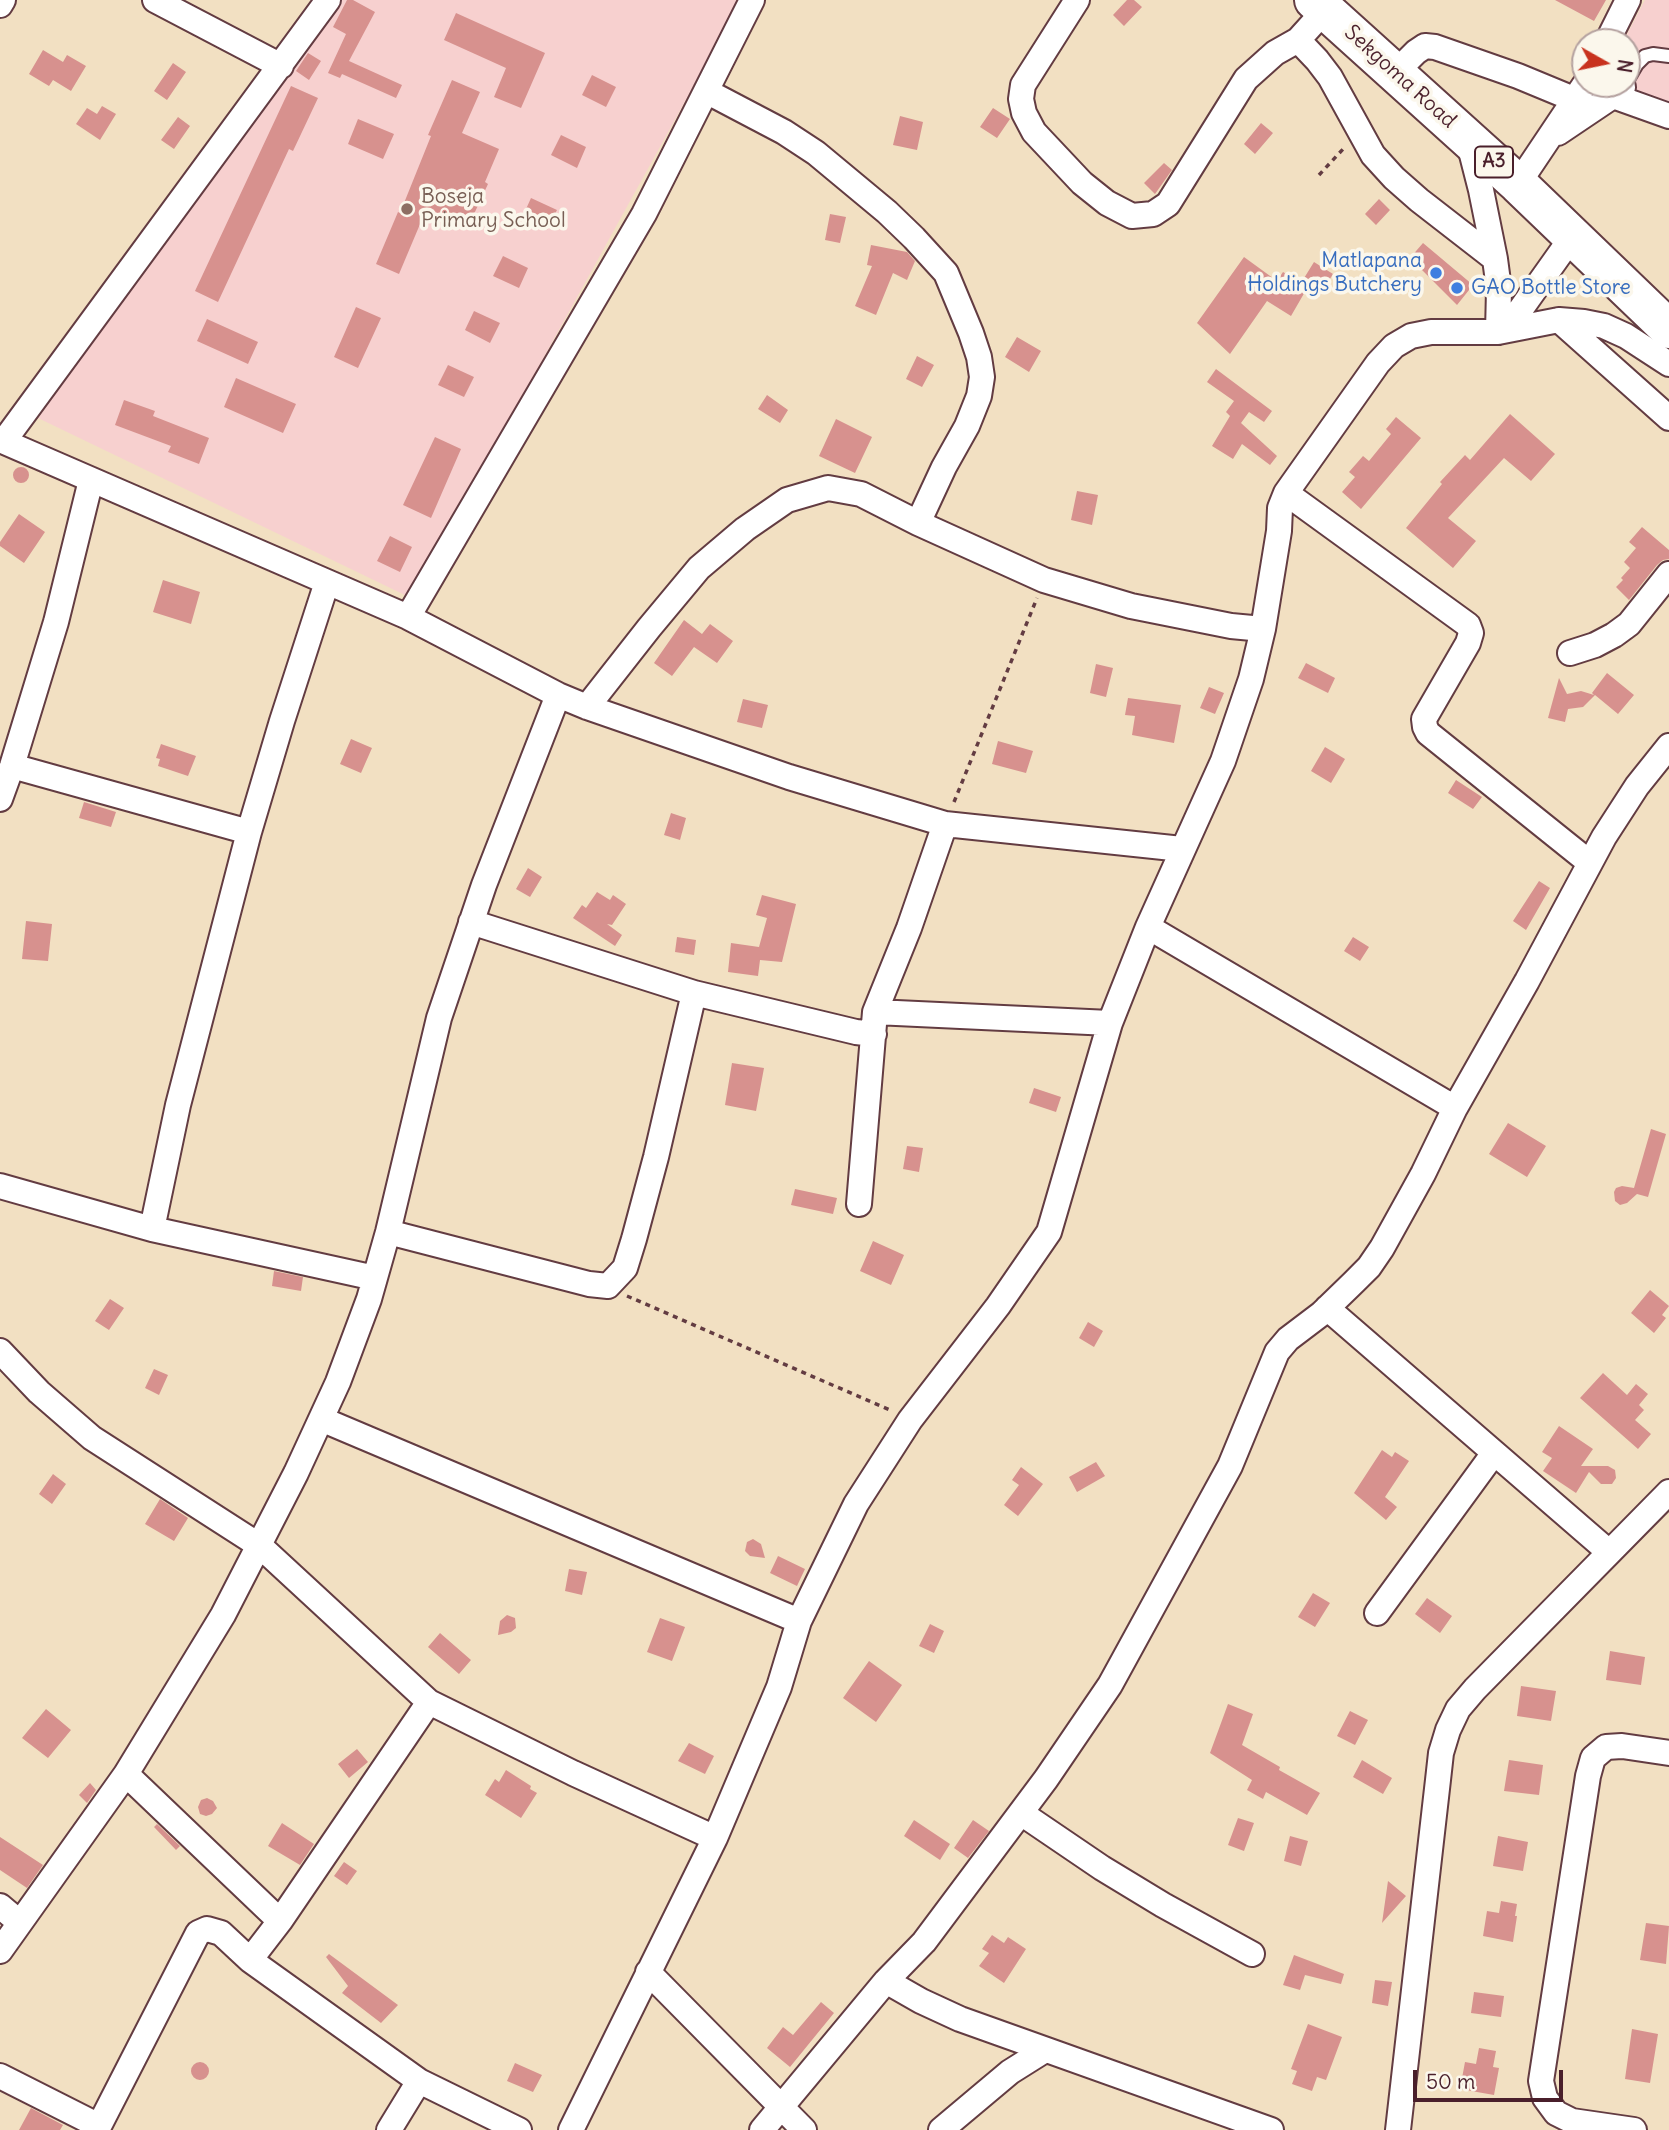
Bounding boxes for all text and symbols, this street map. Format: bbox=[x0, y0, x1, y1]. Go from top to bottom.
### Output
street label: Sekgoma Road bbox=[1339, 20, 1461, 134]
north arrow bbox=[1571, 28, 1641, 98]
text: N bbox=[1612, 58, 1638, 74]
road number: A3 bbox=[1475, 146, 1513, 178]
place label: Boseja Primary School bbox=[421, 184, 566, 234]
marker: Boseja Primary School bbox=[399, 201, 415, 217]
place label: Matlapana Holdings Butchery bbox=[1247, 248, 1422, 298]
marker: Matlapana Holdings Butchery bbox=[1428, 265, 1444, 281]
place label: GAO Bottle Store bbox=[1471, 275, 1631, 301]
marker: GAO Bottle Store bbox=[1449, 280, 1465, 296]
scale bar bbox=[1417, 2056, 1568, 2100]
text: 50 m bbox=[1426, 2068, 1475, 2095]

